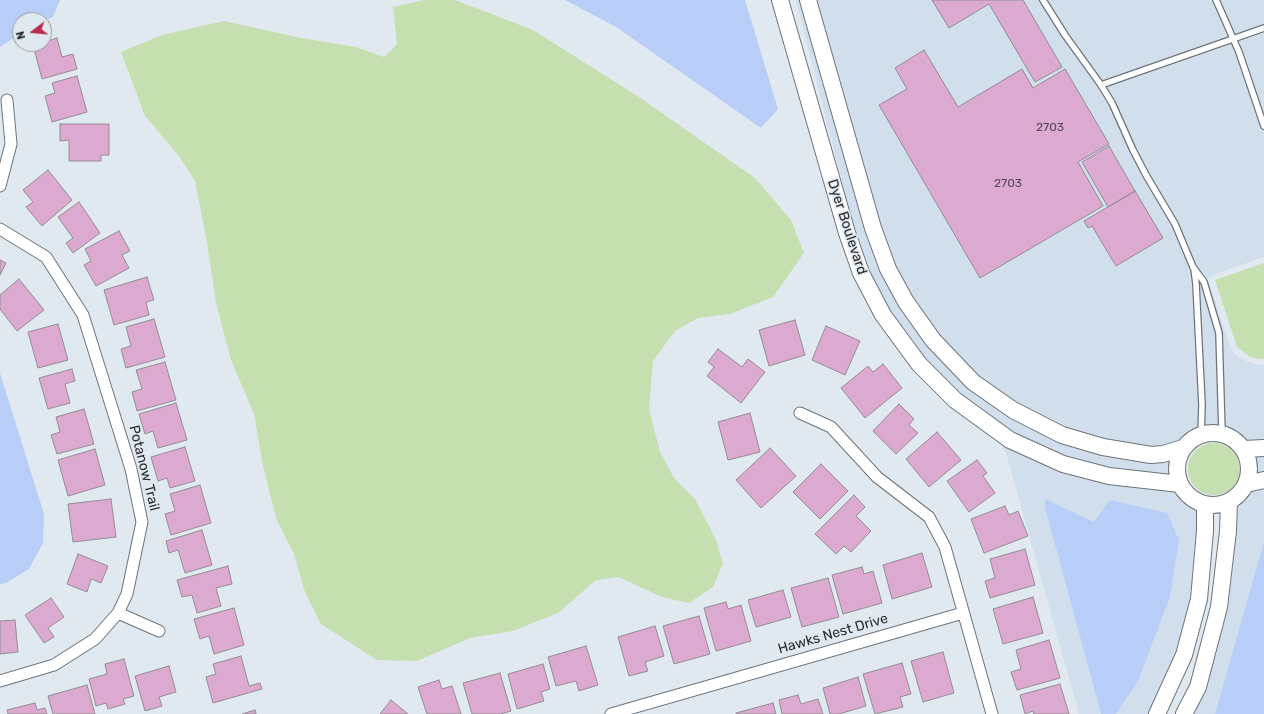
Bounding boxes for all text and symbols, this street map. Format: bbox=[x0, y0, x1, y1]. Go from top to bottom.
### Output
north arrow bbox=[12, 12, 52, 52]
text: N bbox=[14, 30, 28, 41]
house number: 2703 bbox=[1036, 121, 1064, 135]
street label: Dyer Boulevard bbox=[824, 177, 870, 277]
house number: 2703 bbox=[994, 177, 1022, 191]
street label: Potanow Trail bbox=[125, 423, 163, 513]
street label: Hawks Nest Drive bbox=[776, 610, 890, 658]

